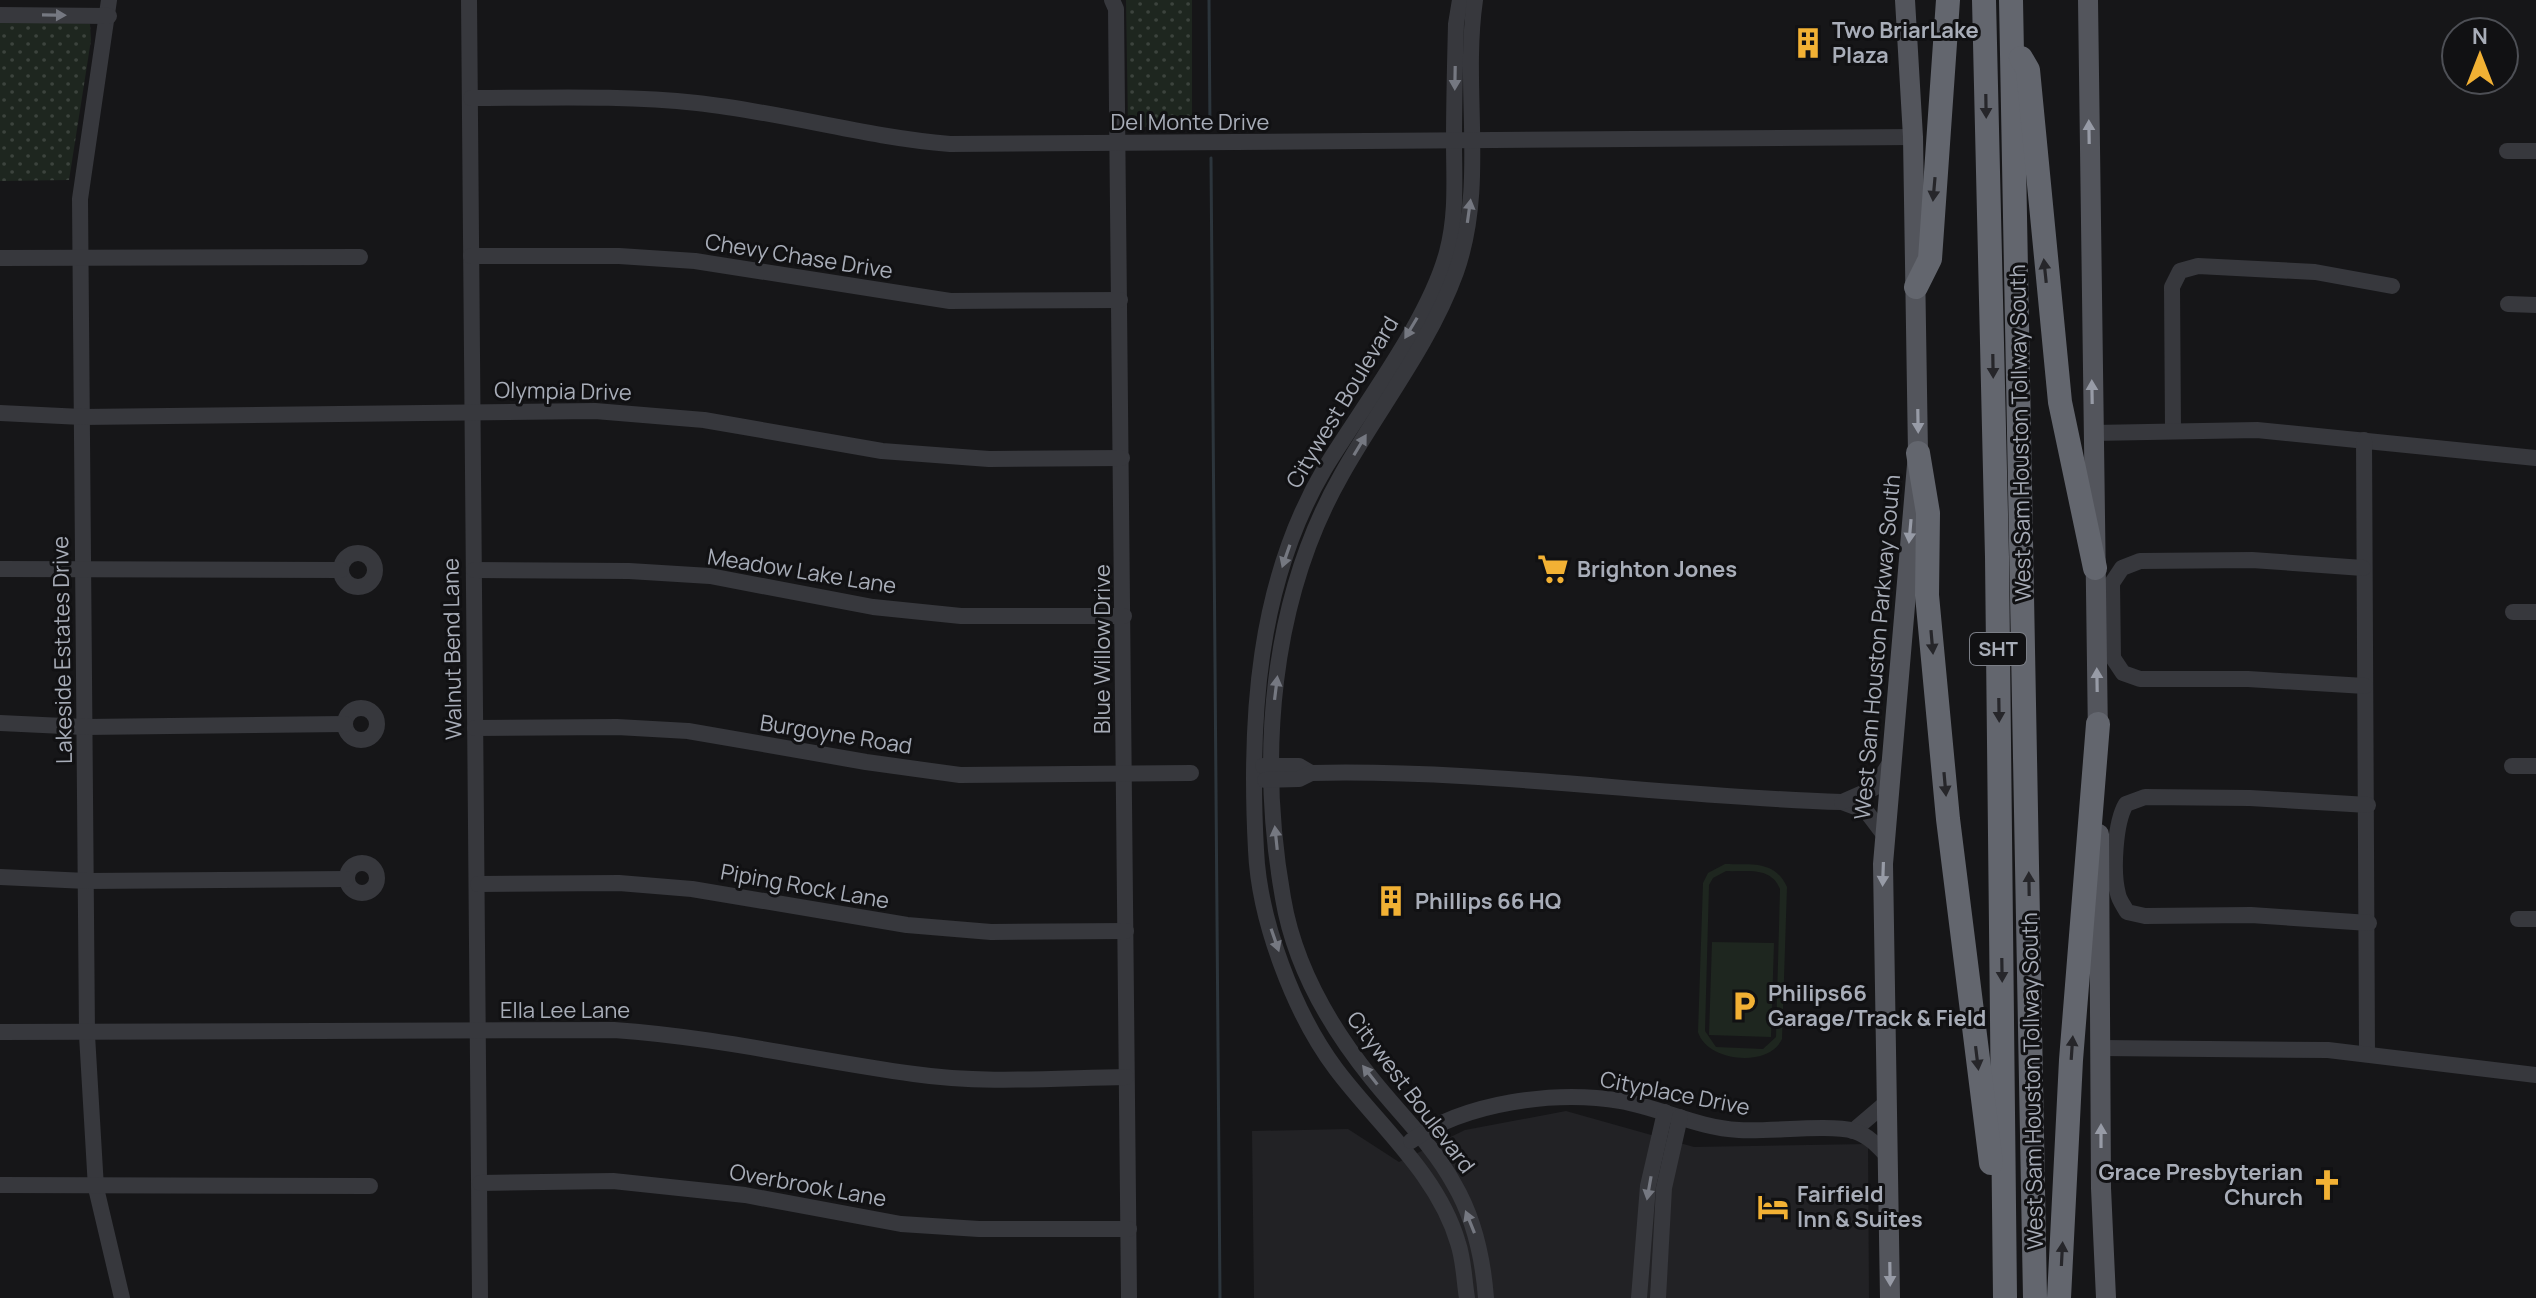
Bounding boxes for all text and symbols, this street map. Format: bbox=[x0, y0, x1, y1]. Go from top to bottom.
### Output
one-way arrow bbox=[42, 8, 67, 21]
place label: Two BriarLake Plaza bbox=[1832, 15, 1979, 70]
north arrow bbox=[2440, 16, 2520, 96]
text: N bbox=[2472, 21, 2488, 51]
building icon: Two BriarLake Plaza bbox=[1791, 26, 1825, 60]
one-way arrow bbox=[1449, 66, 1461, 91]
one-way arrow bbox=[1980, 94, 1993, 119]
street label: Del Monte Drive bbox=[1111, 107, 1270, 137]
one-way arrow bbox=[2083, 119, 2096, 144]
one-way arrow bbox=[1927, 177, 1940, 202]
one-way arrow bbox=[1463, 199, 1476, 224]
street label: Chevy Chase Drive bbox=[703, 226, 895, 286]
one-way arrow bbox=[2038, 258, 2051, 283]
street label: West Sam Houston Tollway South bbox=[2002, 264, 2038, 602]
street label: Citywest Boulevard bbox=[1279, 310, 1405, 494]
one-way arrow bbox=[1404, 317, 1418, 339]
one-way arrow bbox=[1986, 354, 1999, 379]
street label: Olympia Drive bbox=[494, 375, 632, 407]
one-way arrow bbox=[2086, 379, 2098, 404]
one-way arrow bbox=[1912, 409, 1924, 434]
one-way arrow bbox=[1352, 434, 1366, 456]
street label: West Sam Houston Parkway South bbox=[1847, 473, 1907, 821]
one-way arrow bbox=[1904, 519, 1917, 544]
street label: Lakeside Estates Drive bbox=[45, 536, 79, 764]
street label: Meadow Lake Lane bbox=[705, 541, 899, 601]
one-way arrow bbox=[1280, 544, 1292, 568]
supermarket icon: Brighton Jones bbox=[1536, 552, 1570, 586]
place label: Brighton Jones bbox=[1577, 554, 1737, 584]
street label: Walnut Bend Lane bbox=[435, 558, 469, 740]
street label: Blue Willow Drive bbox=[1087, 564, 1117, 734]
one-way arrow bbox=[1926, 630, 1939, 655]
road number: SHT bbox=[1970, 633, 2026, 665]
one-way arrow bbox=[2091, 667, 2103, 692]
one-way arrow bbox=[1270, 675, 1283, 700]
one-way arrow bbox=[1993, 698, 2005, 723]
street label: Burgoyne Road bbox=[758, 707, 914, 761]
one-way arrow bbox=[1939, 772, 1952, 797]
one-way arrow bbox=[1269, 825, 1282, 850]
street label: Piping Rock Lane bbox=[718, 856, 892, 916]
one-way arrow bbox=[1877, 862, 1890, 887]
one-way arrow bbox=[2022, 871, 2035, 896]
building icon: Phillips 66 HQ bbox=[1374, 884, 1408, 918]
place label: Phillips 66 HQ bbox=[1415, 886, 1561, 916]
street label: West Sam Houston Tollway South bbox=[2014, 912, 2050, 1250]
one-way arrow bbox=[1269, 928, 1281, 952]
one-way arrow bbox=[1996, 958, 2008, 983]
place label: Philips66 Garage/Track & Field bbox=[1768, 978, 1986, 1033]
parking icon: Philips66 Garage/Track & Field bbox=[1727, 989, 1761, 1023]
street label: Ella Lee Lane bbox=[500, 995, 630, 1025]
street label: Citywest Boulevard bbox=[1340, 1005, 1482, 1179]
one-way arrow bbox=[2066, 1035, 2079, 1060]
one-way arrow bbox=[1971, 1046, 1984, 1071]
street label: Cityplace Drive bbox=[1598, 1064, 1753, 1122]
one-way arrow bbox=[1362, 1065, 1378, 1085]
one-way arrow bbox=[2095, 1123, 2107, 1148]
street label: Overbrook Lane bbox=[727, 1156, 889, 1214]
place label: Grace Presbyterian Church bbox=[2099, 1157, 2303, 1212]
church icon: Grace Presbyterian Church bbox=[2310, 1168, 2344, 1202]
one-way arrow bbox=[1642, 1176, 1654, 1201]
place label: Fairfield Inn & Suites bbox=[1797, 1179, 1923, 1234]
hotel icon: Fairfield Inn & Suites bbox=[1756, 1190, 1790, 1224]
one-way arrow bbox=[1463, 1210, 1476, 1234]
one-way arrow bbox=[2055, 1241, 2068, 1266]
one-way arrow bbox=[1884, 1262, 1896, 1287]

